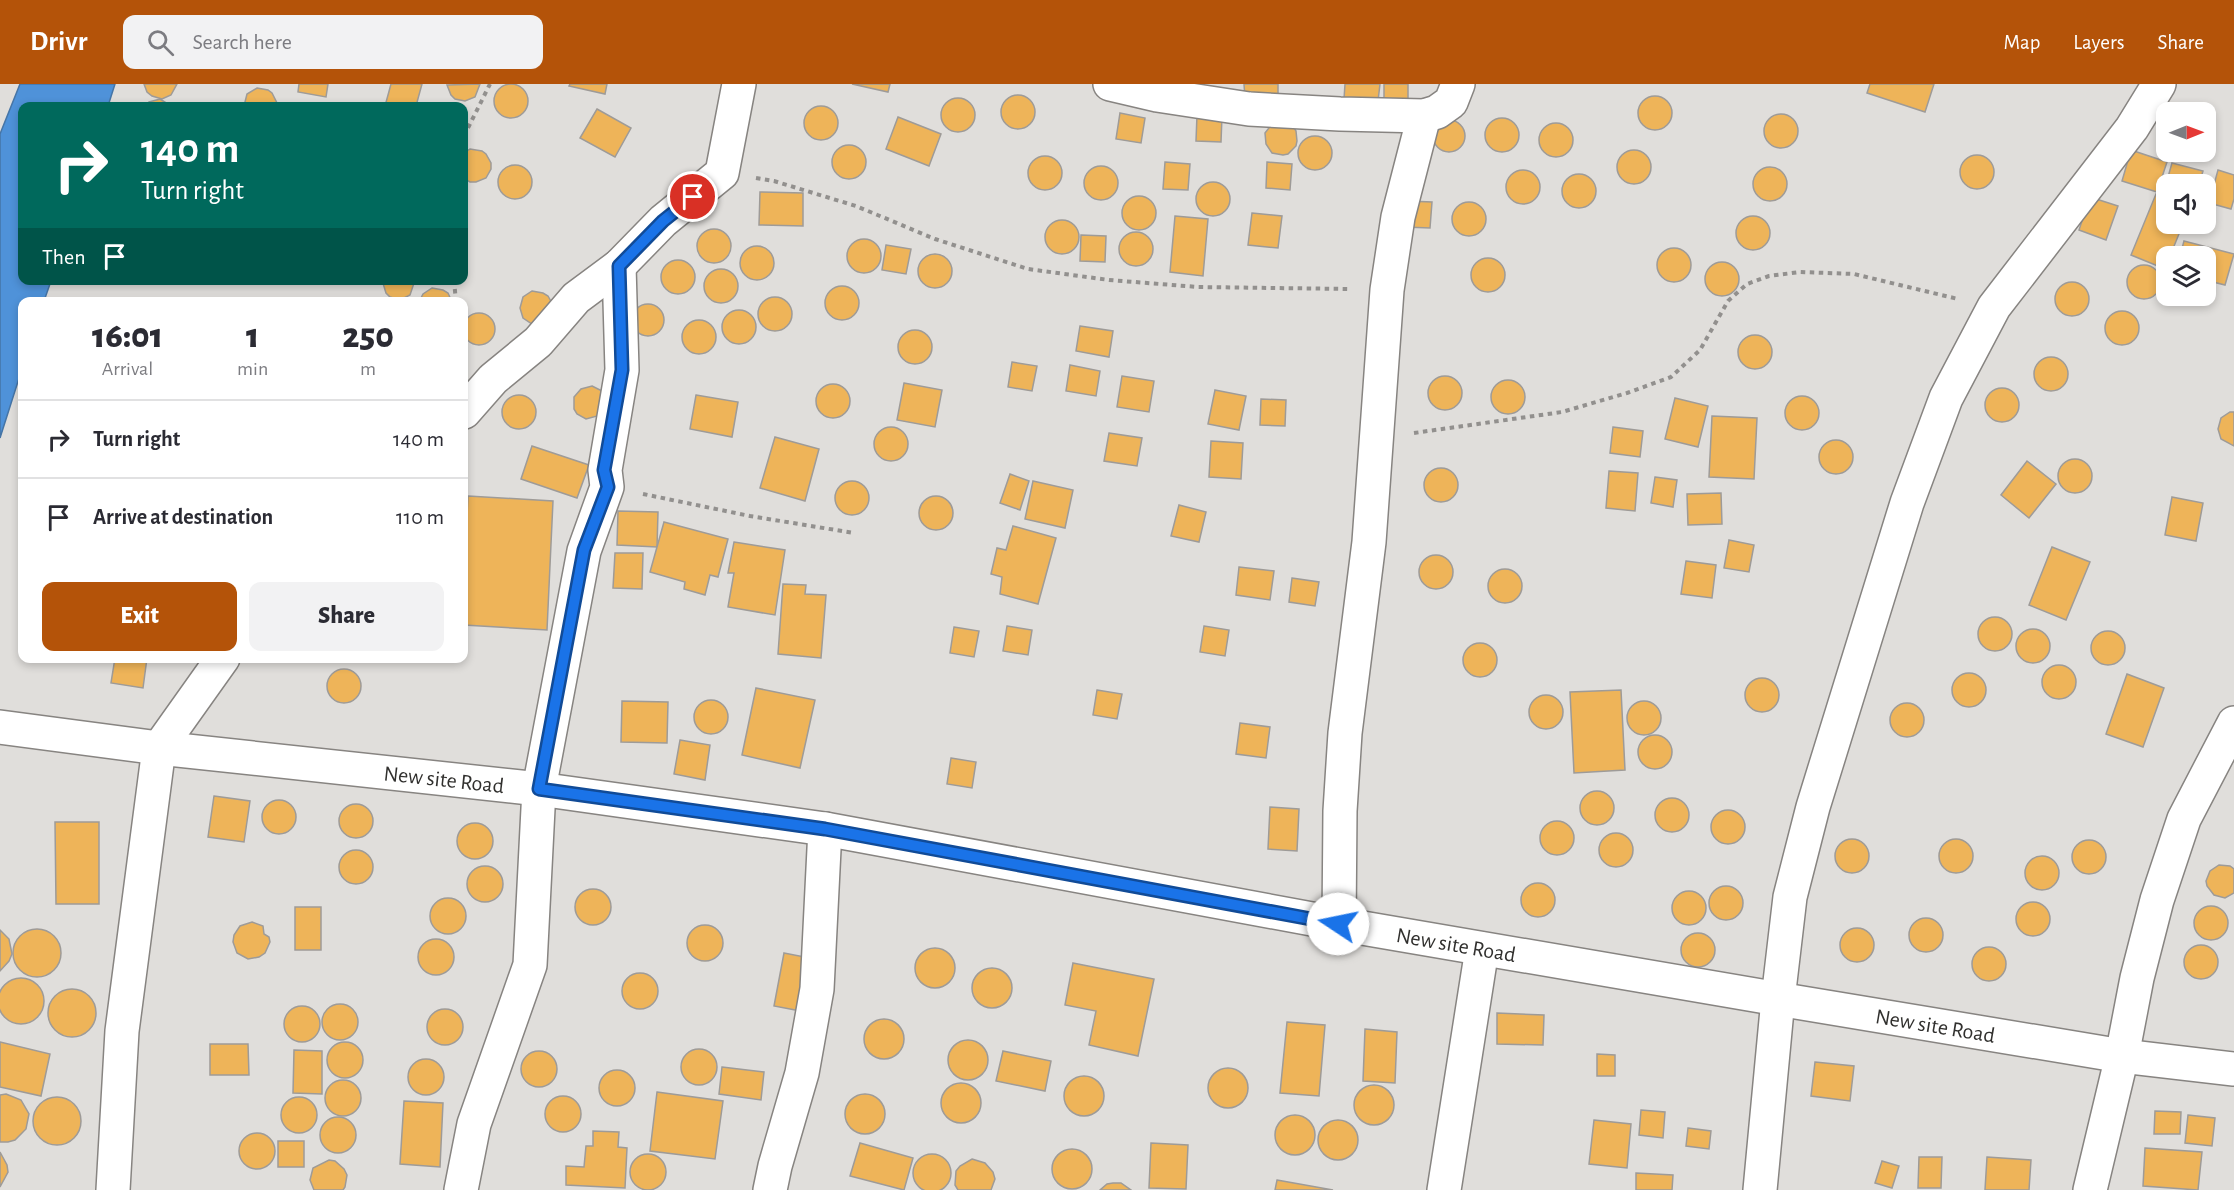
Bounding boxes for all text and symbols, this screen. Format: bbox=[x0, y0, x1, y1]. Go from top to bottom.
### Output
search box bbox=[123, 15, 543, 69]
icon: search bbox=[144, 26, 177, 59]
text: Drivr bbox=[30, 28, 87, 56]
text: Search here bbox=[192, 31, 292, 53]
text: Map bbox=[2004, 32, 2040, 53]
text: Layers bbox=[2073, 32, 2124, 53]
text: Share bbox=[2157, 32, 2204, 53]
north arrow bbox=[2156, 102, 2216, 162]
map controls bbox=[2156, 102, 2216, 306]
icon: right bbox=[42, 126, 120, 204]
text: 140 m bbox=[141, 128, 239, 170]
pin bbox=[667, 171, 718, 222]
button: sound bbox=[2156, 174, 2216, 234]
text: Turn right bbox=[141, 177, 244, 204]
icon: arrive bbox=[676, 180, 709, 213]
icon: arrive bbox=[98, 240, 131, 273]
text: Then bbox=[42, 246, 86, 268]
button: layers bbox=[2156, 246, 2216, 306]
text: 16:01 bbox=[92, 318, 163, 354]
text: 1 bbox=[246, 318, 259, 354]
text: 250 bbox=[342, 318, 394, 354]
text: Arrival bbox=[102, 359, 153, 379]
text: min bbox=[237, 359, 268, 379]
text: m bbox=[360, 359, 376, 379]
icon: right bbox=[42, 423, 75, 456]
text: Turn right bbox=[93, 428, 180, 450]
text: 140 m bbox=[393, 428, 444, 450]
icon: arrive bbox=[42, 501, 75, 534]
text: Arrive at destination bbox=[93, 506, 273, 528]
text: 110 m bbox=[396, 506, 444, 528]
button: Exit bbox=[42, 582, 237, 651]
button: Share bbox=[249, 582, 444, 651]
street label: New site Road bbox=[383, 762, 505, 797]
position arrow bbox=[1306, 892, 1370, 956]
street label: New site Road bbox=[1395, 924, 1518, 966]
street label: New site Road bbox=[1874, 1005, 1997, 1047]

